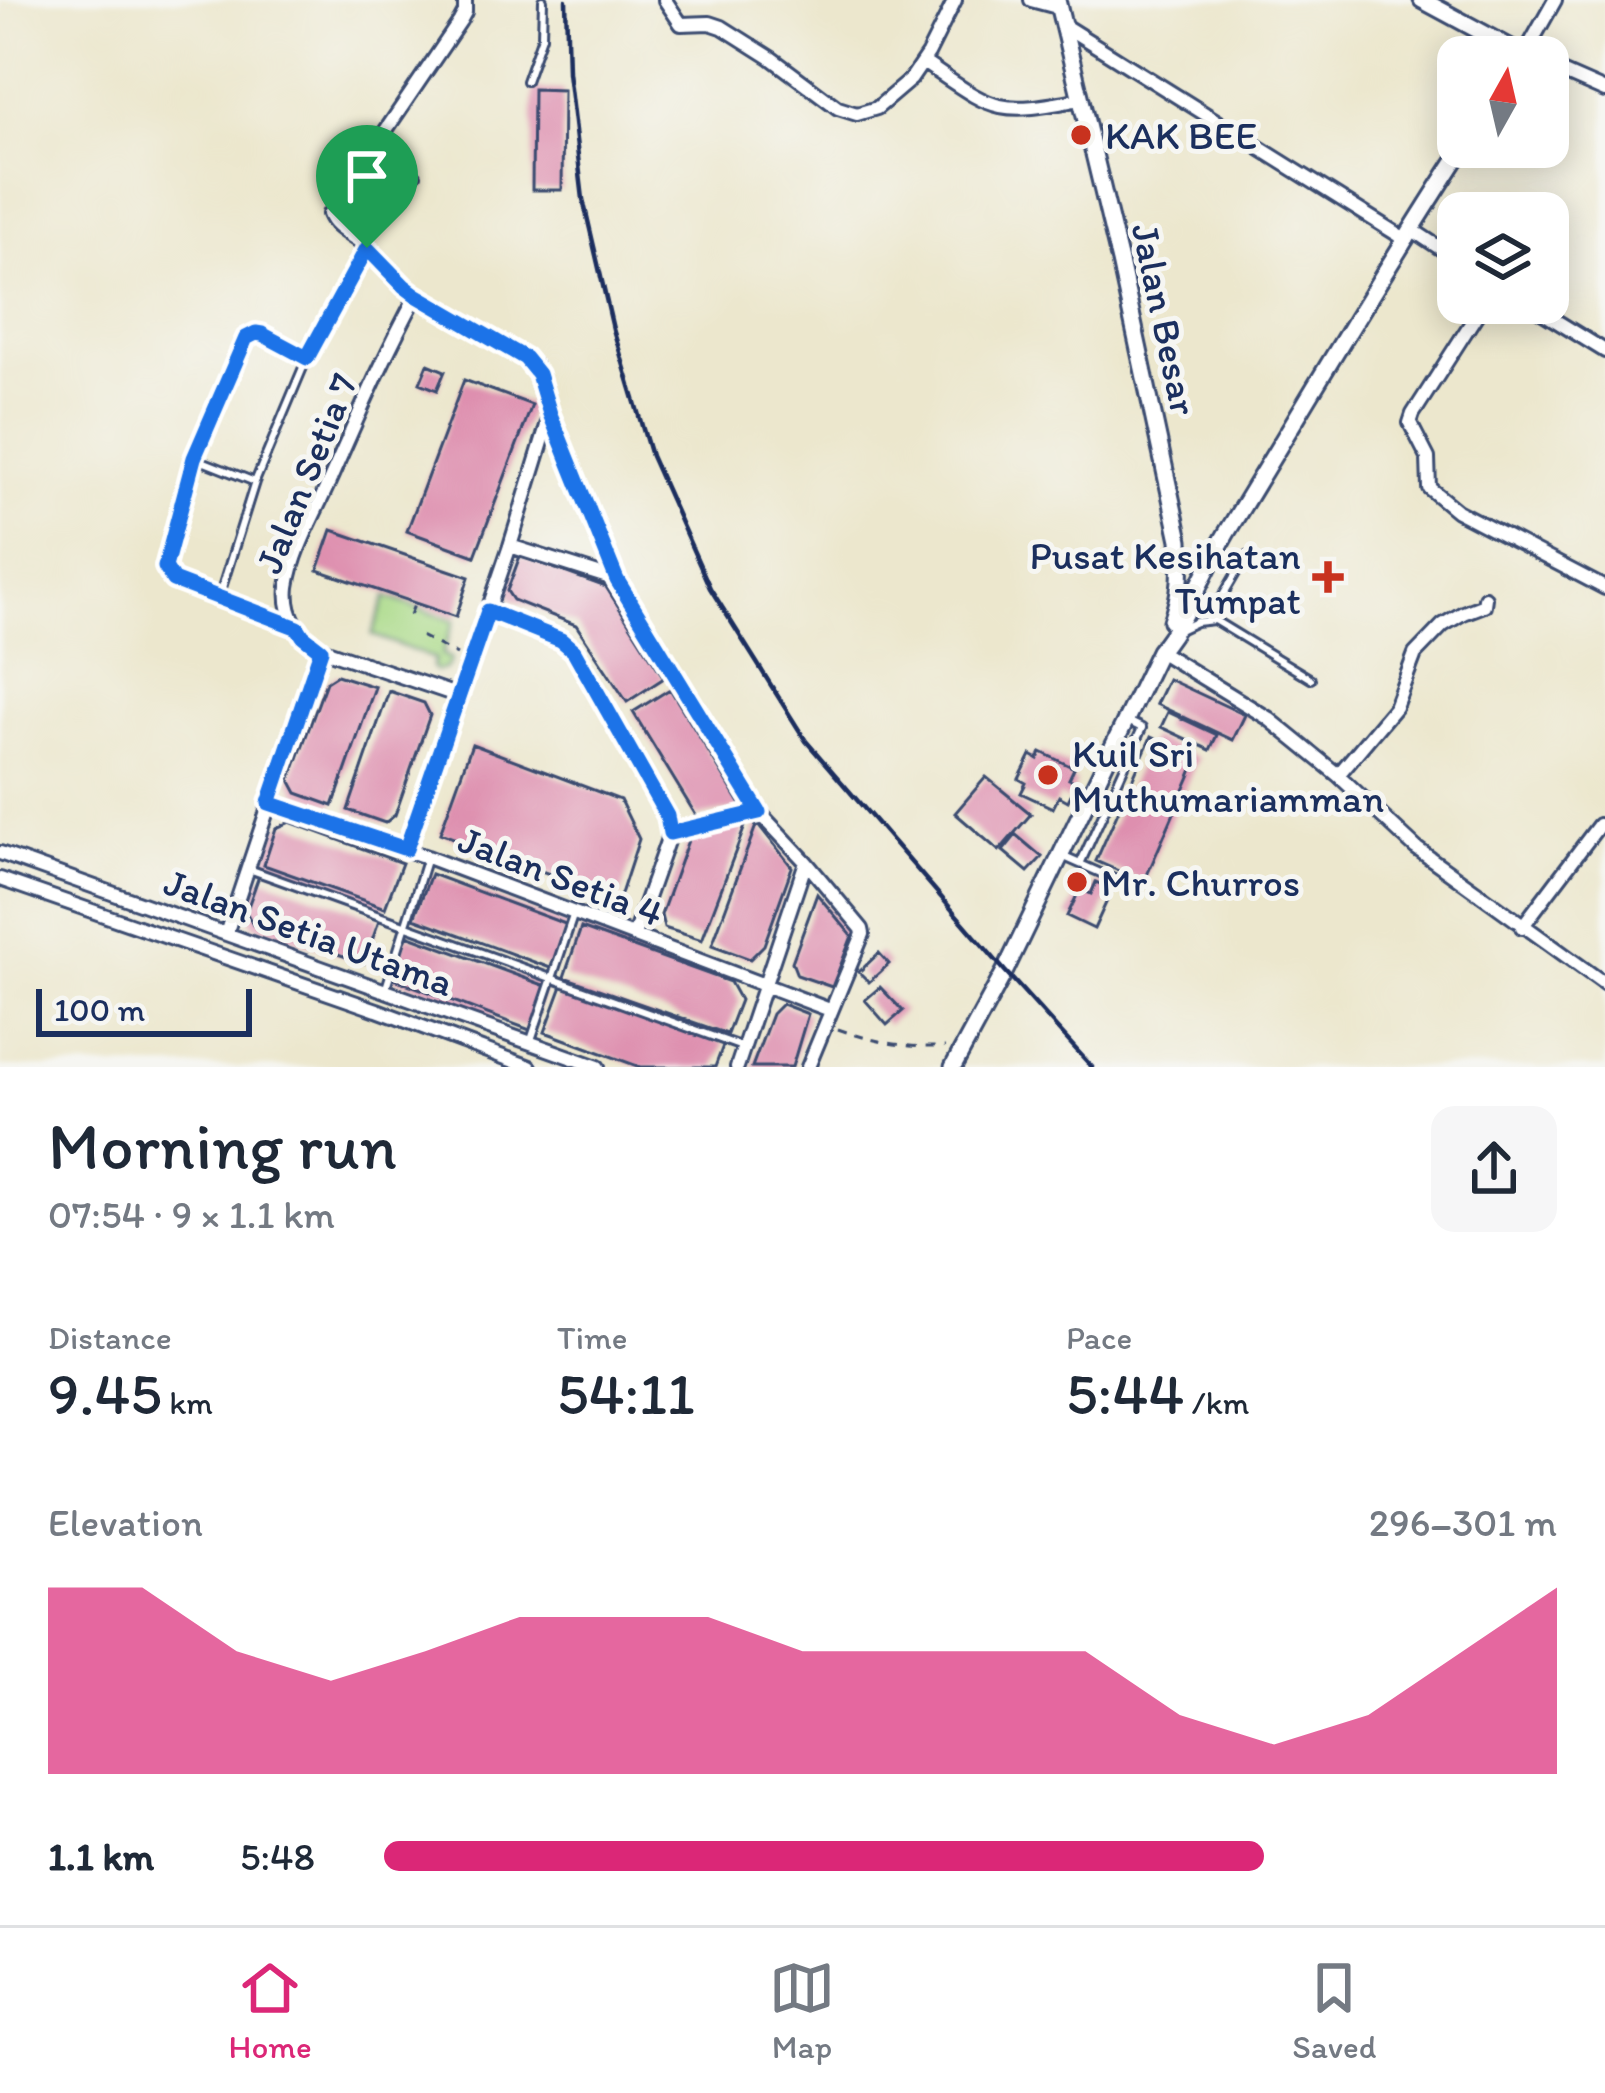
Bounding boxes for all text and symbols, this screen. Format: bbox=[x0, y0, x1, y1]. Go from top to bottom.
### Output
north arrow bbox=[1437, 36, 1569, 168]
map controls bbox=[1437, 36, 1569, 324]
place label: KAK BEE bbox=[1105, 112, 1257, 159]
marker: KAK BEE bbox=[1068, 122, 1094, 148]
pin bbox=[316, 125, 418, 248]
icon: arrive bbox=[334, 143, 400, 209]
button: layers bbox=[1437, 192, 1569, 324]
street label: Jalan Besar bbox=[1122, 219, 1208, 420]
street label: Jalan Setia 7 bbox=[245, 366, 367, 580]
place label: Pusat Kesihatan Tumpat bbox=[1029, 532, 1301, 624]
marker: Pusat Kesihatan Tumpat bbox=[1312, 561, 1344, 593]
place label: Kuil Sri Muthumariamman bbox=[1072, 730, 1384, 822]
marker: Kuil Sri Muthumariamman bbox=[1035, 762, 1061, 788]
street label: Jalan Setia 4 bbox=[452, 816, 670, 936]
street label: Jalan Setia Utama bbox=[158, 858, 460, 1006]
place label: Mr. Churros bbox=[1101, 859, 1300, 906]
marker: Mr. Churros bbox=[1064, 869, 1090, 895]
scale bar bbox=[36, 983, 252, 1036]
text: 100 m bbox=[54, 990, 145, 1029]
text: Morning run bbox=[48, 1106, 397, 1186]
button: share bbox=[1431, 1106, 1557, 1232]
text: 07:54 · 9 × 1.1 km bbox=[48, 1191, 335, 1238]
text: Distance bbox=[48, 1318, 172, 1357]
text: Time bbox=[557, 1318, 627, 1357]
text: Pace bbox=[1066, 1318, 1132, 1357]
text: 9.45 bbox=[48, 1357, 162, 1429]
text: 54:11 bbox=[557, 1357, 695, 1429]
text: 5:44 bbox=[1066, 1357, 1184, 1429]
text: km bbox=[162, 1383, 213, 1422]
text: /km bbox=[1184, 1383, 1249, 1422]
text: Elevation bbox=[48, 1499, 203, 1546]
text: 296–301 m bbox=[1369, 1499, 1557, 1546]
text: 1.1 km bbox=[48, 1833, 154, 1880]
text: 5:48 bbox=[240, 1833, 315, 1880]
tab: Home bbox=[229, 1955, 312, 2066]
tab: Map bbox=[769, 1955, 835, 2066]
tab: Saved bbox=[1292, 1955, 1376, 2066]

